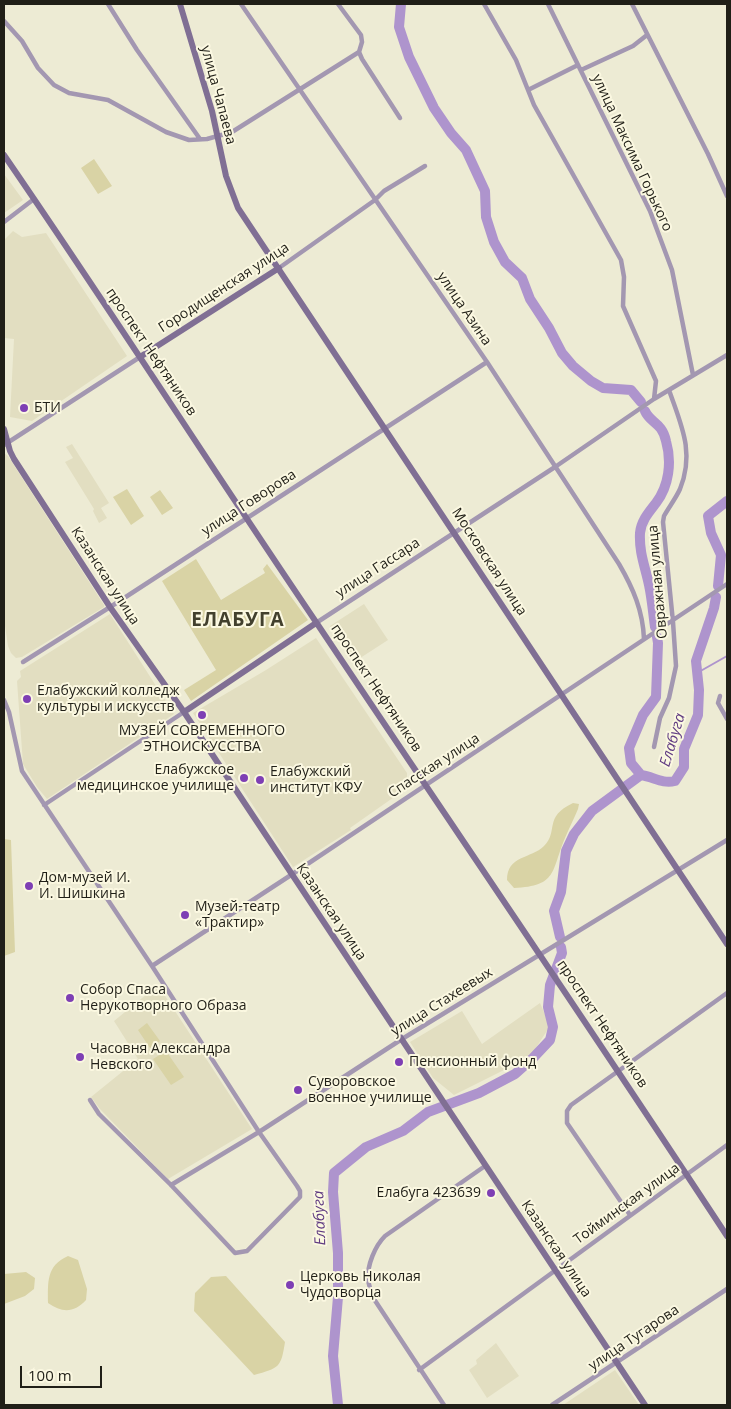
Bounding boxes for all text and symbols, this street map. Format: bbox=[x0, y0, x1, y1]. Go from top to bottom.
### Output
street label: улица Чапаева bbox=[197, 44, 239, 146]
street label: улица Максима Горького bbox=[588, 72, 676, 234]
street label: Городищенская улица bbox=[155, 239, 293, 337]
street label: улица Азина bbox=[433, 269, 495, 349]
street label: проспект Нефтяников bbox=[102, 285, 200, 419]
place label: БТИ bbox=[34, 400, 61, 416]
marker: БТИ bbox=[18, 402, 30, 414]
street label: улица Говорова bbox=[199, 466, 299, 540]
street label: Московская улица bbox=[448, 505, 530, 619]
street label: Казанская улица bbox=[67, 524, 143, 628]
street label: Овражная улица bbox=[645, 524, 671, 640]
street label: улица Гассара bbox=[333, 535, 423, 601]
district label: ЕЛАБУГА bbox=[190, 610, 286, 632]
street label: проспект Нефтяников bbox=[327, 621, 425, 755]
place label: Елабужский колледж культуры и искусств bbox=[37, 683, 179, 716]
marker: Елабужский колледж культуры и искусств bbox=[21, 693, 33, 705]
marker: МУЗЕЙ СОВРЕМЕННОГО ЭТНОИСКУССТВА bbox=[196, 709, 208, 721]
water label: Елабуга bbox=[656, 711, 690, 769]
place label: МУЗЕЙ СОВРЕМЕННОГО ЭТНОИСКУССТВА bbox=[119, 723, 285, 756]
street label: Спасская улица bbox=[385, 730, 483, 802]
place label: Елабужское медицинское училище bbox=[77, 762, 234, 794]
place label: Елабужский институт КФУ bbox=[270, 764, 362, 796]
marker: Елабужское медицинское училище bbox=[238, 772, 250, 784]
marker: Елабужский институт КФУ bbox=[254, 774, 266, 786]
street label: Казанская улица bbox=[292, 860, 370, 964]
place label: Дом-музей И. И. Шишкина bbox=[39, 870, 131, 902]
marker: Дом-музей И. И. Шишкина bbox=[23, 880, 35, 892]
place label: Музей-театр «Трактир» bbox=[195, 899, 280, 932]
marker: Музей-театр «Трактир» bbox=[179, 909, 191, 921]
street label: проспект Нефтяников bbox=[553, 957, 651, 1091]
street label: улица Стахеевых bbox=[388, 964, 496, 1040]
place label: Собор Спаса Нерукотворного Образа bbox=[80, 982, 247, 1014]
marker: Собор Спаса Нерукотворного Образа bbox=[64, 992, 76, 1004]
place label: Часовня Александра Невского bbox=[90, 1041, 231, 1074]
marker: Часовня Александра Невского bbox=[74, 1051, 86, 1063]
place label: Пенсионный фонд bbox=[409, 1054, 536, 1070]
marker: Пенсионный фонд bbox=[393, 1056, 405, 1068]
place label: Суворовское военное училище bbox=[308, 1074, 432, 1106]
marker: Суворовское военное училище bbox=[292, 1084, 304, 1096]
street label: Тойминская улица bbox=[571, 1160, 683, 1248]
place label: Елабуга 423639 bbox=[377, 1185, 481, 1201]
marker: Елабуга 423639 bbox=[485, 1187, 497, 1199]
water label: Елабуга bbox=[310, 1190, 330, 1246]
street label: Казанская улица bbox=[517, 1197, 595, 1301]
place label: Церковь Николая Чудотворца bbox=[300, 1269, 421, 1302]
marker: Церковь Николая Чудотворца bbox=[284, 1279, 296, 1291]
street label: улица Тугарова bbox=[586, 1302, 682, 1374]
scale bar bbox=[22, 1356, 105, 1388]
text: 100 m bbox=[28, 1365, 72, 1385]

